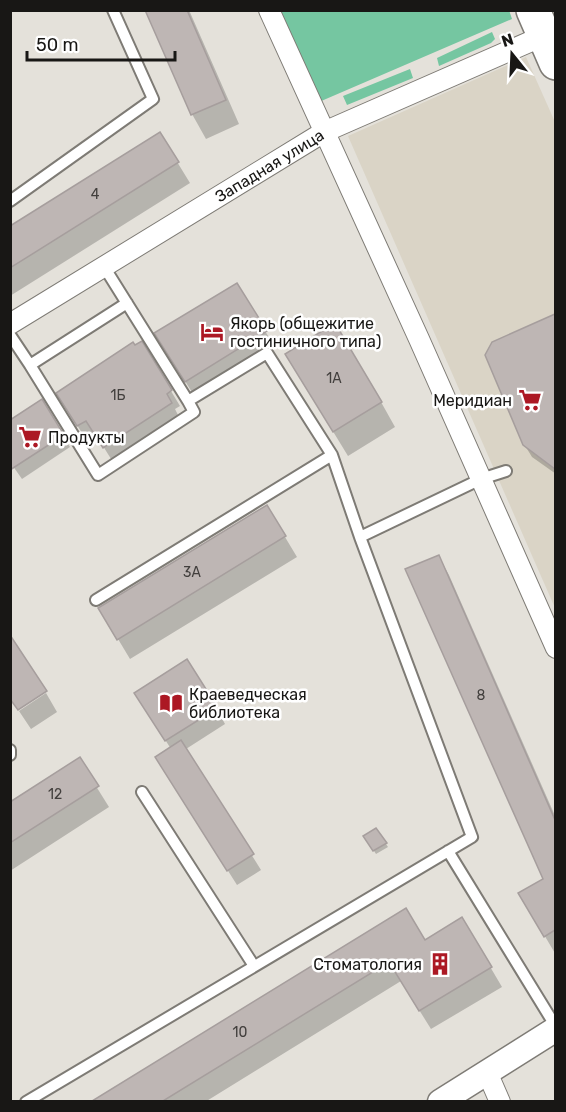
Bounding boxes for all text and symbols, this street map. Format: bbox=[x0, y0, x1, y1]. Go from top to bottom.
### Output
scale bar bbox=[27, 24, 176, 62]
north arrow bbox=[482, 24, 542, 84]
text: N bbox=[499, 29, 516, 51]
text: 50 m bbox=[36, 34, 79, 56]
street label: Западная улица bbox=[211, 125, 327, 206]
house number: 4 bbox=[91, 186, 100, 203]
place label: Якорь (общежитие гостиничного типа) bbox=[230, 314, 381, 351]
hotel icon: Якорь (общежитие гостиничного типа) bbox=[199, 319, 225, 345]
house number: 1А bbox=[326, 370, 342, 387]
house number: 1Б bbox=[111, 387, 126, 404]
supermarket icon: Меридиан bbox=[517, 387, 543, 413]
place label: Меридиан bbox=[433, 391, 512, 410]
supermarket icon: Продукты bbox=[17, 424, 43, 450]
place label: Продукты bbox=[48, 428, 125, 447]
house number: 3А bbox=[183, 564, 202, 581]
place label: Краеведческая библиотека bbox=[189, 685, 307, 722]
house number: 8 bbox=[477, 687, 486, 704]
library icon: Краеведческая библиотека bbox=[158, 690, 184, 716]
house number: 12 bbox=[48, 786, 62, 803]
building icon: Стоматология bbox=[427, 951, 453, 977]
place label: Стоматология bbox=[313, 955, 422, 974]
house number: 10 bbox=[233, 1024, 248, 1041]

